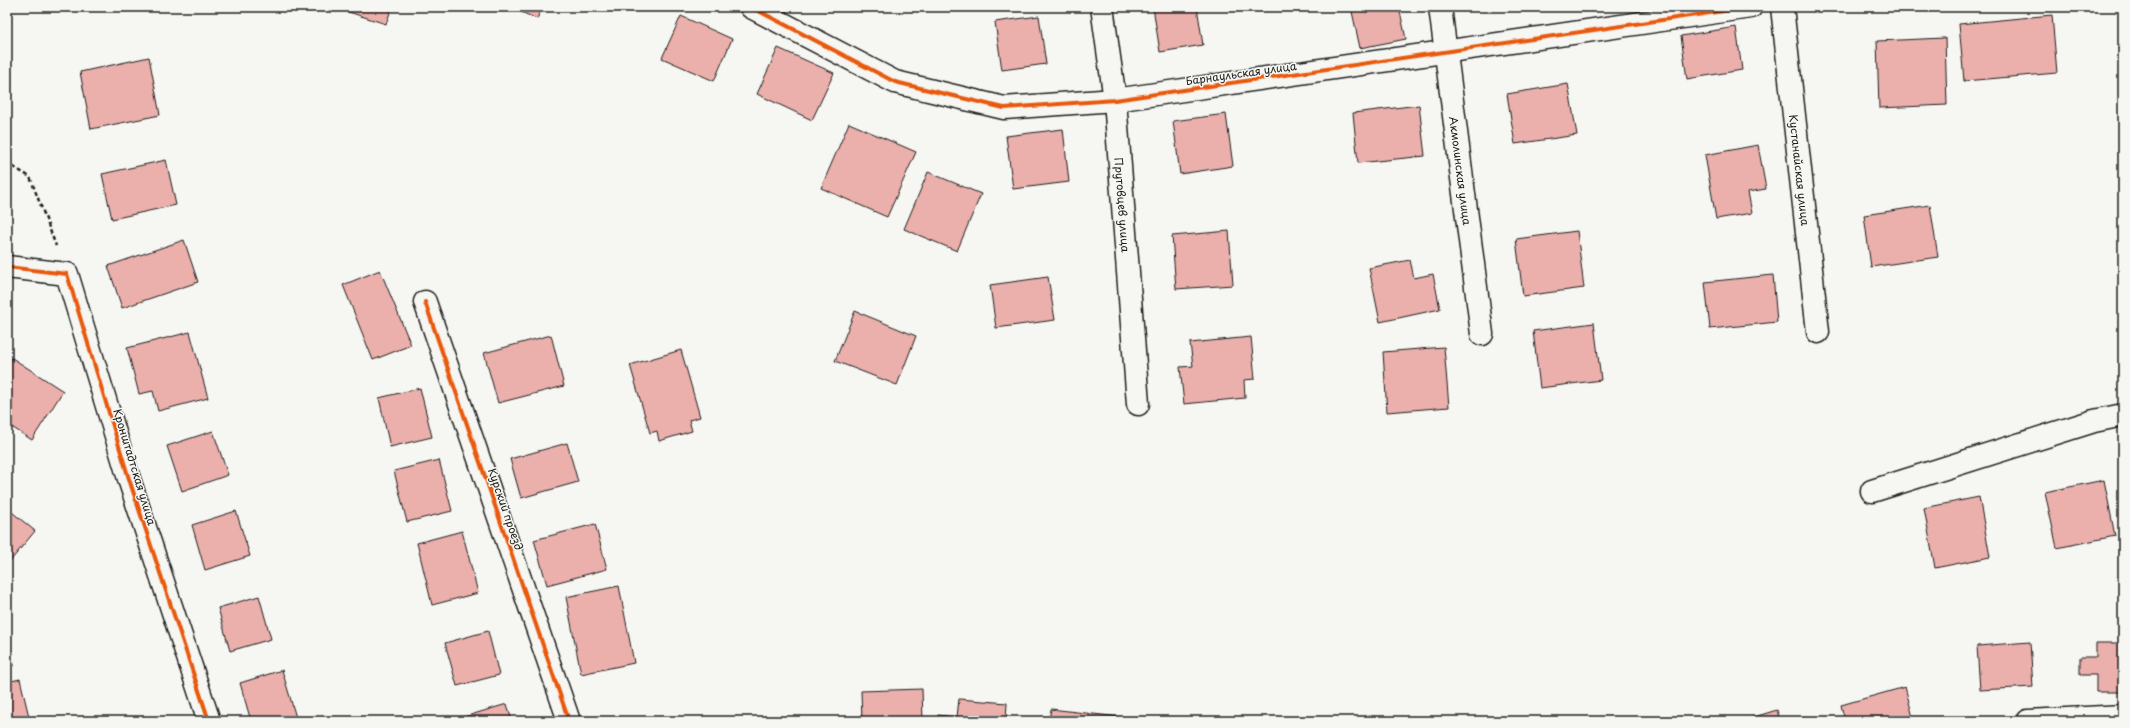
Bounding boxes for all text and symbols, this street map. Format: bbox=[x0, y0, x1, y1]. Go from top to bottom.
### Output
street label: Барнаульская улица bbox=[1184, 57, 1298, 89]
street label: Кустанайская улица bbox=[1785, 114, 1815, 227]
street label: Акмолинская улица bbox=[1446, 115, 1476, 226]
street label: Прутовцев улица bbox=[1111, 157, 1135, 253]
street label: Кронштадтская улица bbox=[109, 407, 161, 527]
street label: Курский проезд bbox=[484, 466, 528, 552]

